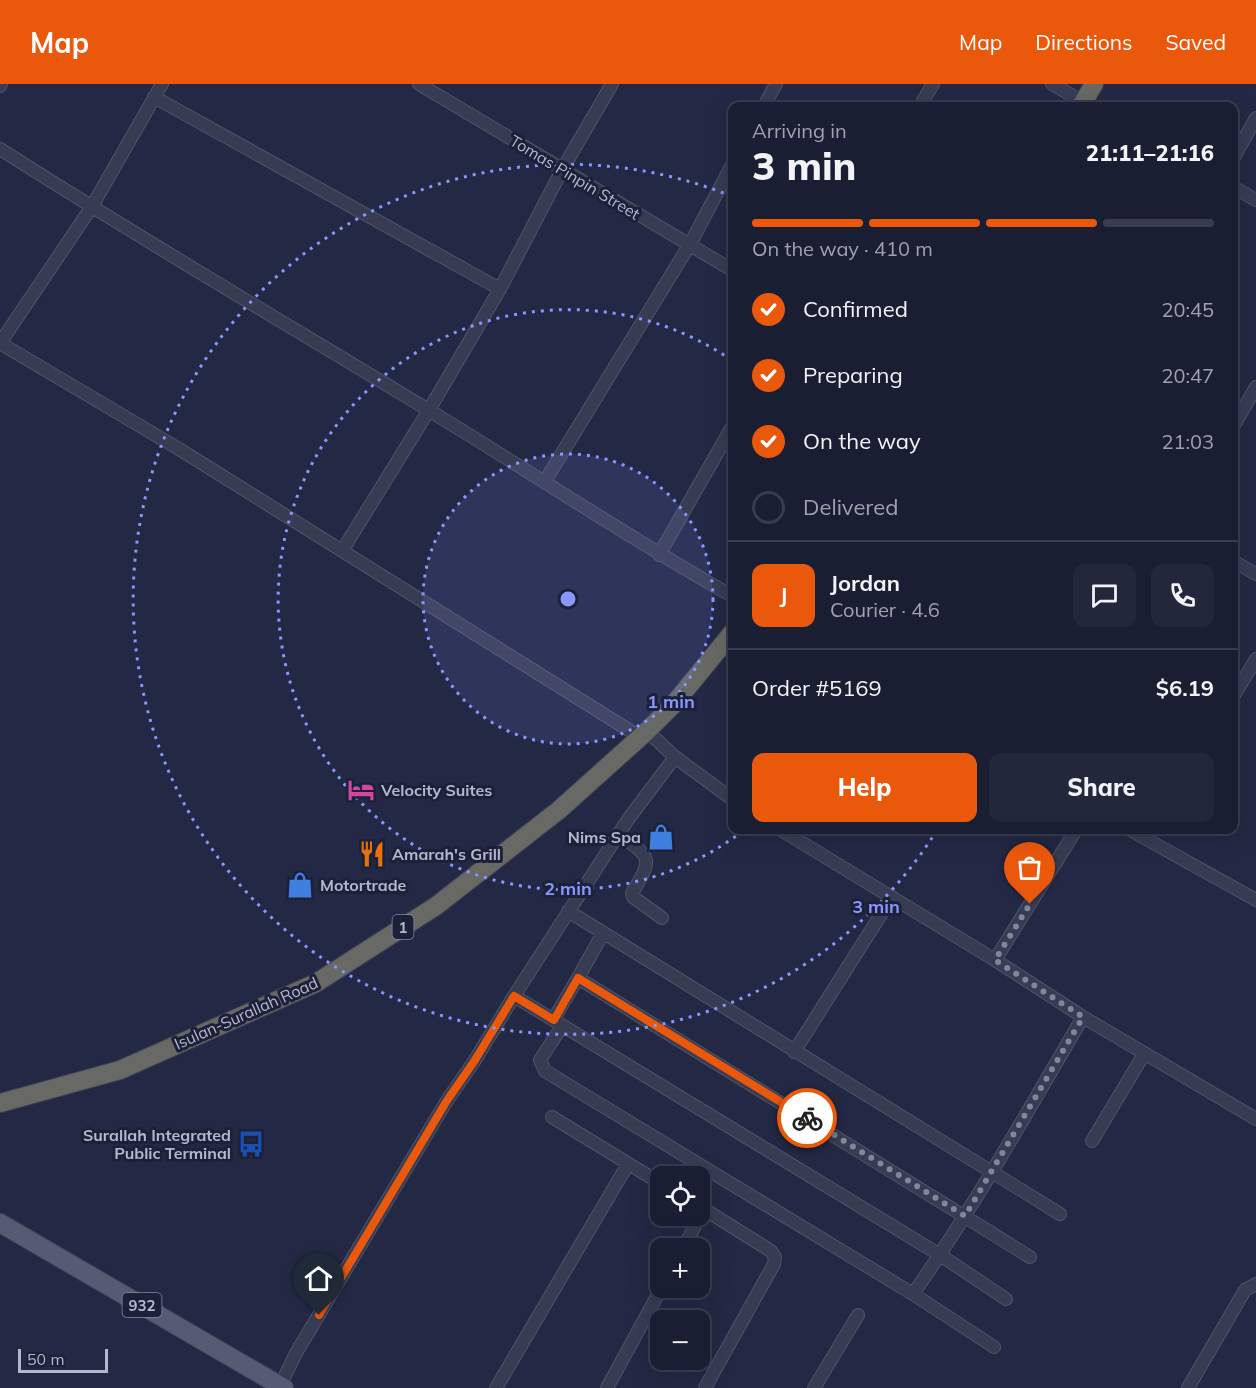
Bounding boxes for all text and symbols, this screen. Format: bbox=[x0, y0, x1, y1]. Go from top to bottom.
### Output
text: Map bbox=[30, 25, 89, 60]
text: Map bbox=[959, 29, 1002, 55]
text: Directions bbox=[1035, 29, 1132, 55]
text: Saved bbox=[1165, 29, 1226, 55]
text: Arriving in bbox=[752, 118, 847, 143]
street label: Tomas Pinpin Street bbox=[506, 130, 644, 224]
text: 21:11–21:16 bbox=[1086, 139, 1214, 167]
text: 3 min bbox=[752, 141, 857, 190]
text: On the way · 410 m bbox=[752, 236, 933, 261]
icon: check bbox=[752, 293, 785, 326]
text: Confirmed bbox=[803, 295, 908, 323]
text: 20:45 bbox=[1161, 297, 1214, 322]
icon: check bbox=[752, 359, 785, 392]
text: Preparing bbox=[803, 361, 903, 389]
text: 20:47 bbox=[1161, 363, 1214, 388]
icon: check bbox=[752, 425, 785, 458]
text: On the way bbox=[803, 427, 921, 455]
text: 21:03 bbox=[1161, 429, 1214, 454]
text: Delivered bbox=[803, 493, 898, 521]
button: chat bbox=[1073, 564, 1136, 627]
button: phone bbox=[1151, 564, 1214, 627]
text: Jordan bbox=[830, 569, 900, 597]
text: J bbox=[780, 581, 787, 609]
centre of rings bbox=[558, 589, 578, 609]
text: Courier · 4.6 bbox=[830, 597, 940, 622]
text: Order #5169 bbox=[752, 674, 882, 702]
text: $6.19 bbox=[1156, 674, 1214, 702]
text: 1 min bbox=[647, 690, 695, 713]
button: Help bbox=[752, 753, 977, 822]
button: Share bbox=[989, 753, 1214, 822]
hotel icon: Velocity Suites bbox=[346, 775, 376, 805]
place label: Velocity Suites bbox=[380, 780, 492, 800]
shop icon: Nims Spa bbox=[646, 822, 676, 852]
place label: Nims Spa bbox=[568, 827, 641, 847]
restaurant icon: Amarah's Grill bbox=[357, 839, 387, 869]
pin bbox=[1004, 842, 1055, 904]
place label: Amarah's Grill bbox=[392, 844, 501, 864]
icon: bag bbox=[1013, 851, 1046, 884]
shop icon: Motortrade bbox=[285, 870, 315, 900]
place label: Motortrade bbox=[320, 875, 407, 895]
text: 2 min bbox=[544, 877, 592, 900]
text: 3 min bbox=[852, 895, 900, 918]
road number: 1 bbox=[392, 915, 414, 939]
street label: Isulan-Surallah Road bbox=[171, 972, 321, 1054]
courier bbox=[777, 1088, 837, 1148]
icon: bike bbox=[791, 1102, 824, 1135]
place label: Surallah Integrated Public Terminal bbox=[83, 1125, 231, 1163]
bus stop icon: Surallah Integrated Public Terminal bbox=[236, 1129, 266, 1159]
map controls bbox=[650, 1166, 710, 1370]
button: locate bbox=[650, 1166, 710, 1226]
button: + bbox=[650, 1238, 710, 1298]
pin bbox=[293, 1253, 344, 1315]
icon: home bbox=[302, 1262, 335, 1295]
road number: 932 bbox=[122, 1293, 162, 1317]
button: − bbox=[650, 1310, 710, 1370]
scale bar bbox=[18, 1346, 108, 1374]
text: 50 m bbox=[27, 1349, 64, 1369]

